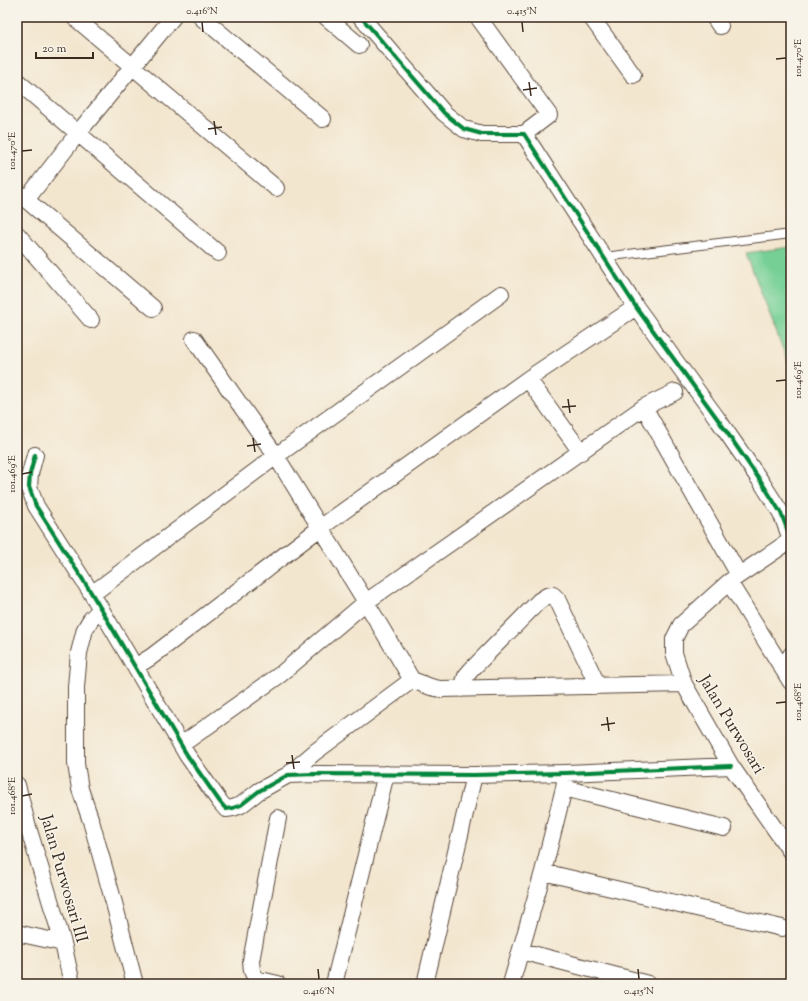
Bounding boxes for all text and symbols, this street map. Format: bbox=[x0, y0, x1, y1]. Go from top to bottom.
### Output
text: 0.416°N bbox=[186, 4, 218, 19]
text: 0.415°N bbox=[507, 4, 537, 19]
scale bar bbox=[36, 34, 93, 60]
text: 101.470°E bbox=[791, 39, 806, 77]
text: 20 m bbox=[42, 40, 67, 58]
text: 101.470°E bbox=[5, 132, 20, 170]
text: 101.469°E bbox=[791, 361, 806, 399]
text: 101.469°E bbox=[5, 455, 20, 493]
street label: Jalan Purwosari bbox=[691, 670, 770, 779]
text: 101.468°E bbox=[791, 683, 806, 721]
text: 101.468°E bbox=[5, 777, 20, 815]
street label: Jalan Purwosari III bbox=[33, 811, 93, 946]
text: 0.416°N bbox=[303, 984, 335, 999]
text: 0.415°N bbox=[624, 984, 654, 999]

